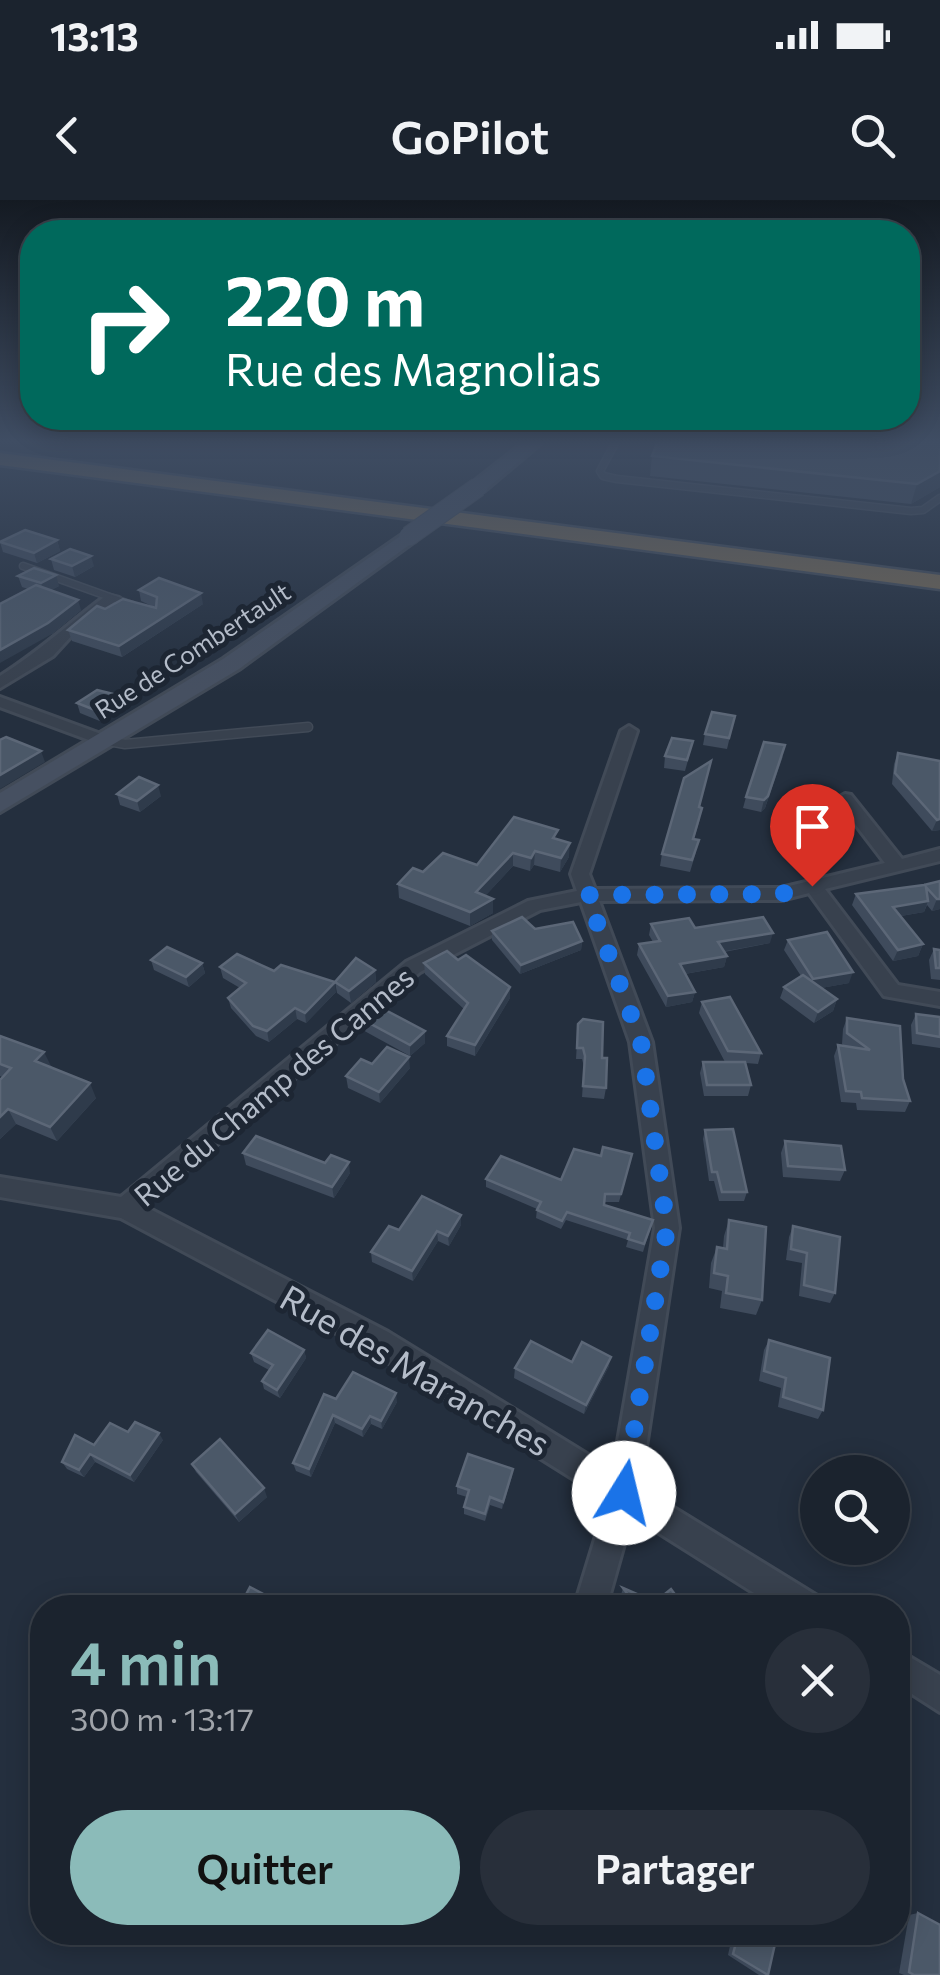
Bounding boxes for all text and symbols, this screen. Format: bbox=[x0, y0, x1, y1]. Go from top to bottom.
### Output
text: 13:13 bbox=[50, 12, 139, 59]
icon: back bbox=[40, 108, 95, 163]
text: GoPilot bbox=[391, 108, 549, 163]
icon: search bbox=[845, 108, 900, 163]
text: 220 m bbox=[225, 255, 425, 340]
icon: right bbox=[60, 260, 190, 390]
text: Rue des Magnolias bbox=[225, 340, 601, 395]
street label: Rue de Combertault bbox=[89, 576, 295, 724]
pin bbox=[770, 784, 855, 887]
icon: arrive bbox=[785, 799, 840, 854]
street label: Rue du Champ des Cannes bbox=[126, 957, 420, 1213]
street label: Rue des Maranches bbox=[273, 1274, 559, 1464]
position arrow bbox=[572, 1441, 676, 1545]
map controls bbox=[800, 1455, 910, 1565]
button: search bbox=[800, 1455, 910, 1565]
text: 4 min bbox=[70, 1624, 221, 1697]
button: close bbox=[765, 1628, 870, 1733]
text: 300 m · 13:17 bbox=[70, 1698, 254, 1738]
button: Quitter bbox=[70, 1810, 460, 1925]
button: Partager bbox=[480, 1810, 870, 1925]

